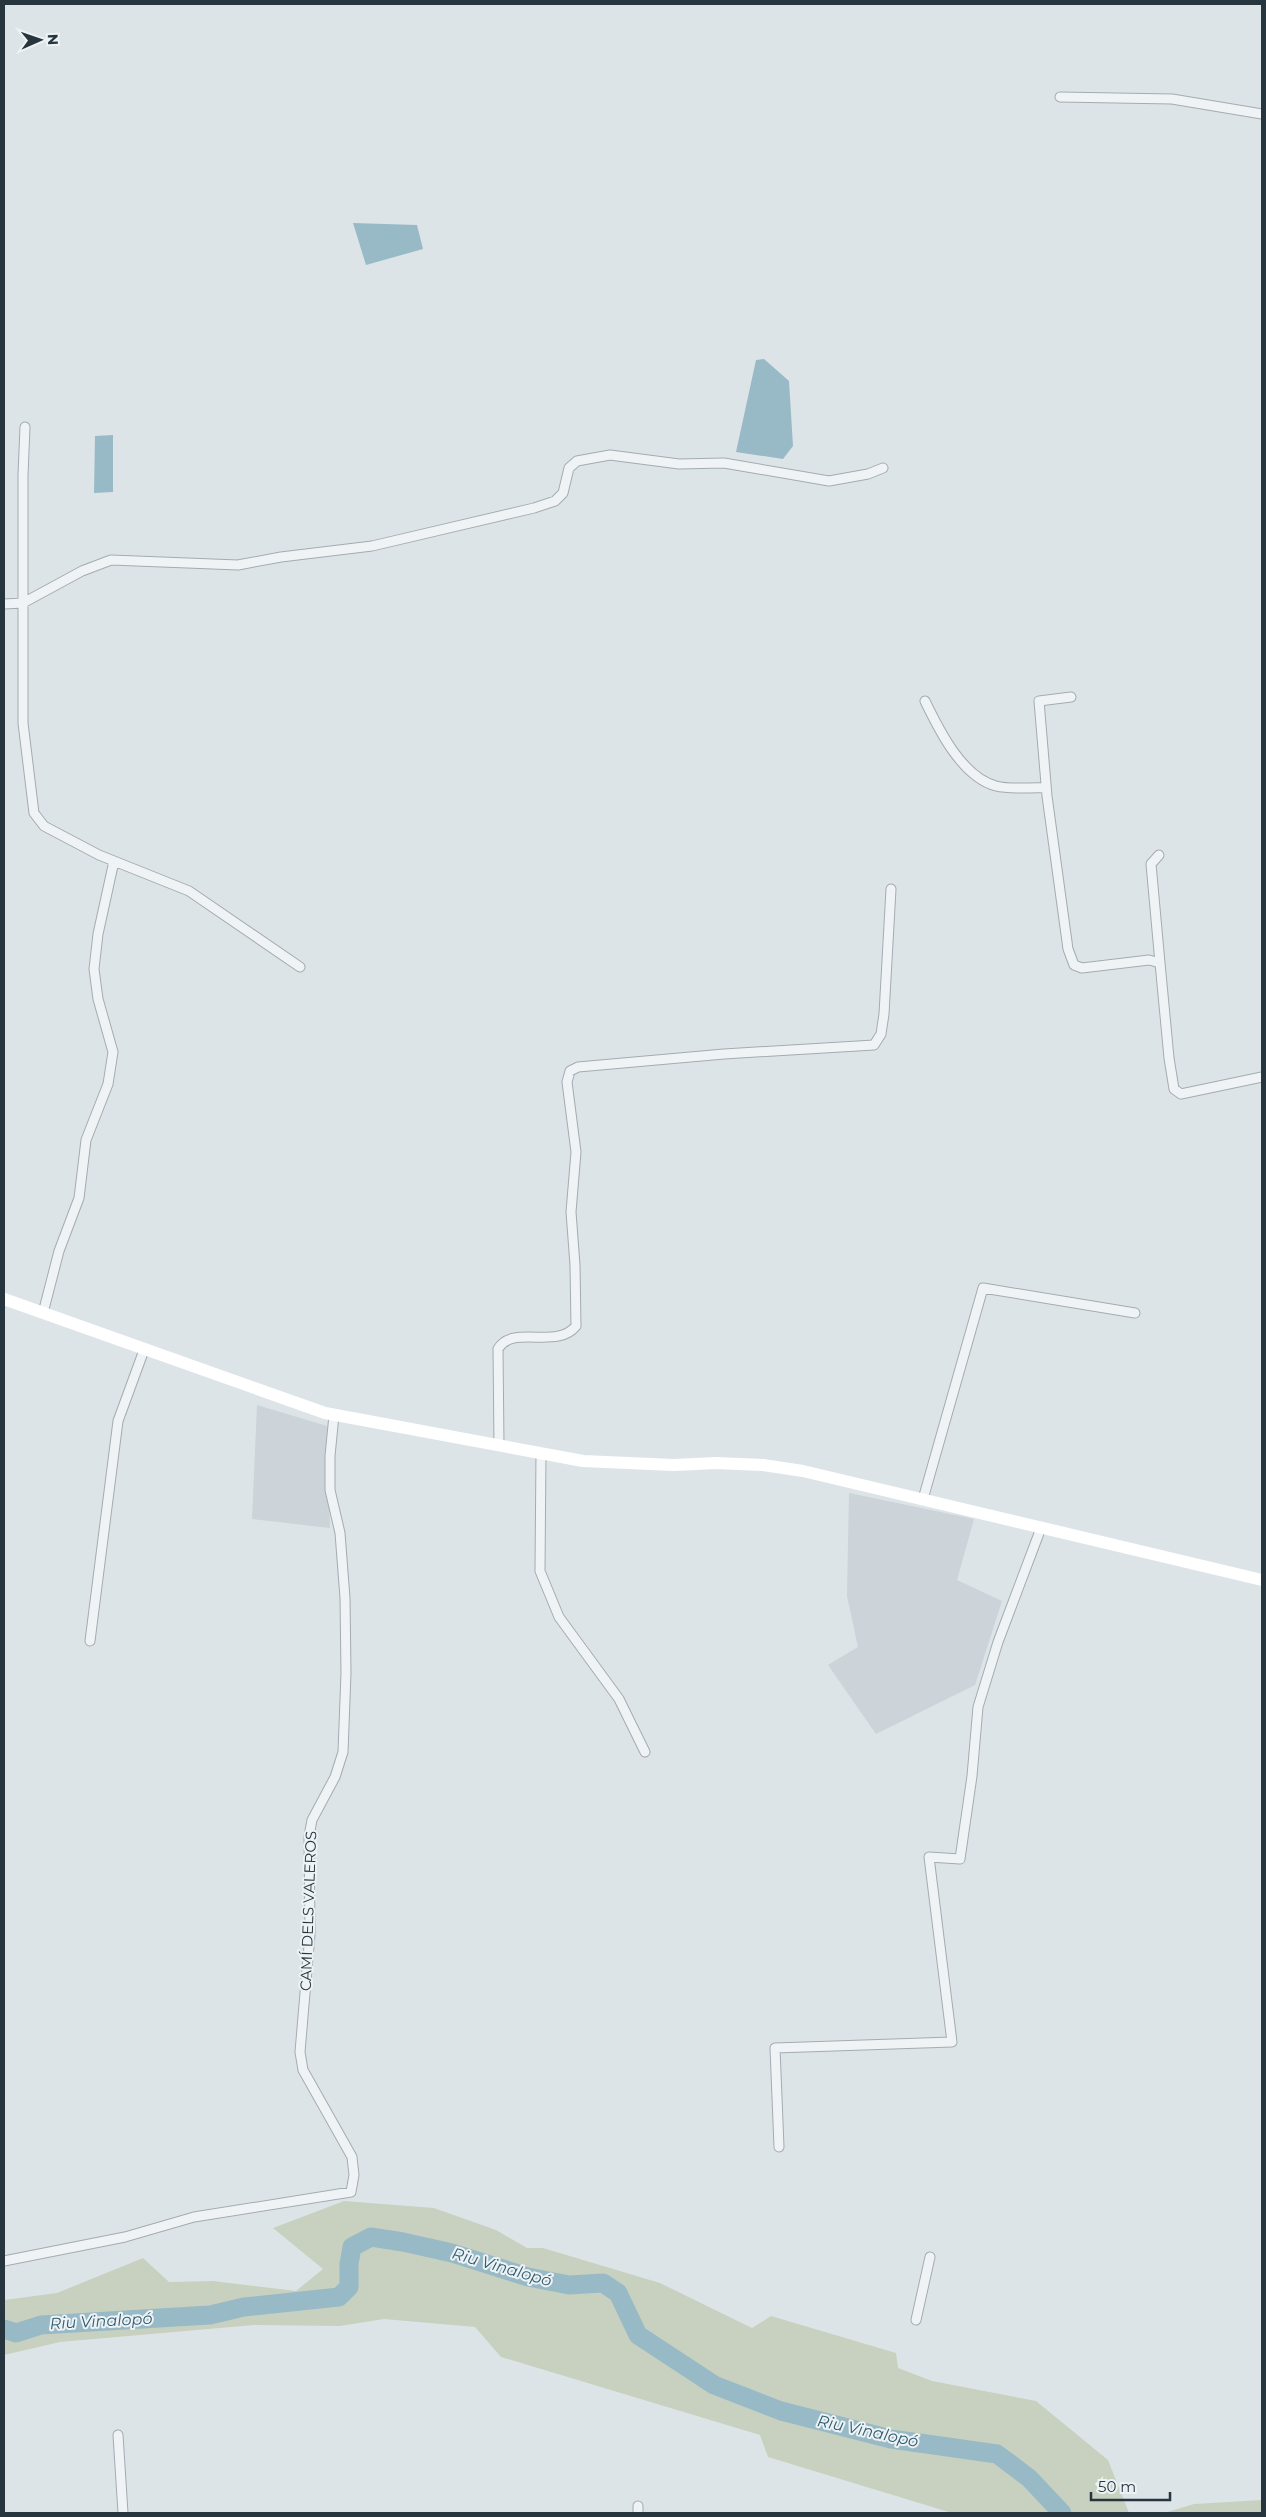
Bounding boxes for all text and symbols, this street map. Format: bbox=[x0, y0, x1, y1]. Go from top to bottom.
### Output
north arrow bbox=[15, 15, 65, 65]
text: N bbox=[44, 34, 62, 46]
street label: CAMÍ DELS VALEROS bbox=[296, 1831, 320, 1991]
water label: Riu Vinalopó bbox=[450, 2244, 554, 2290]
water label: Riu Vinalopó bbox=[49, 2309, 153, 2333]
water label: Riu Vinalopó bbox=[816, 2411, 920, 2451]
scale bar bbox=[1091, 2470, 1170, 2502]
text: 50 m bbox=[1098, 2477, 1136, 2496]

